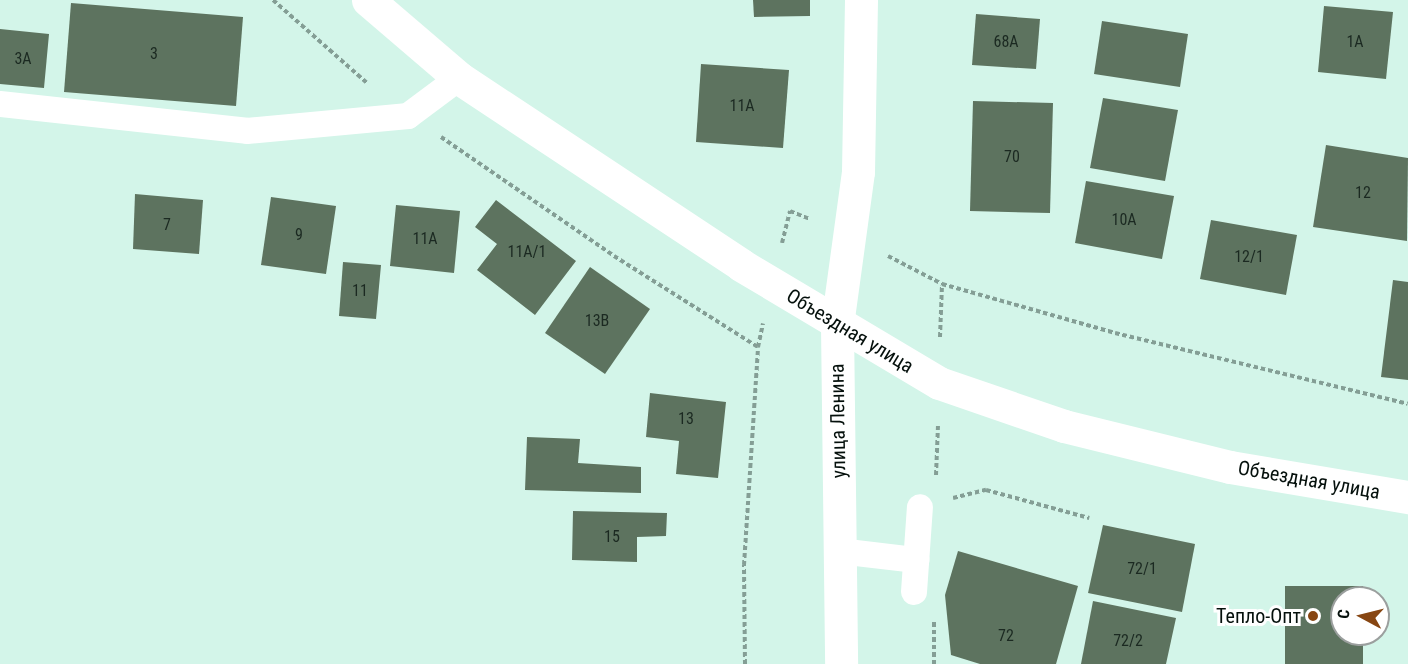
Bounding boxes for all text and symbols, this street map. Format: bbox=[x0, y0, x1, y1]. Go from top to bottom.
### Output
house number: 68А bbox=[993, 32, 1019, 52]
house number: 1А bbox=[1346, 32, 1364, 52]
house number: 3 bbox=[150, 44, 158, 64]
house number: 3А bbox=[14, 49, 32, 69]
house number: 11А bbox=[729, 96, 755, 116]
house number: 70 bbox=[1004, 147, 1020, 167]
house number: 12 bbox=[1355, 183, 1371, 203]
house number: 10А bbox=[1111, 210, 1137, 230]
house number: 7 bbox=[163, 215, 171, 235]
house number: 9 bbox=[295, 225, 303, 245]
house number: 11А bbox=[412, 229, 438, 249]
house number: 11А/1 bbox=[508, 242, 546, 262]
house number: 12/1 bbox=[1234, 247, 1264, 267]
house number: 11 bbox=[352, 281, 368, 301]
street label: Объездная улица bbox=[782, 284, 918, 378]
house number: 13В bbox=[585, 311, 609, 331]
street label: улица Ленина bbox=[825, 363, 851, 479]
house number: 13 bbox=[678, 409, 694, 429]
street label: Объездная улица bbox=[1236, 456, 1382, 504]
house number: 15 bbox=[604, 527, 620, 547]
house number: 72/1 bbox=[1127, 559, 1157, 579]
north arrow bbox=[1330, 586, 1390, 646]
place label: Тепло-Опт bbox=[1216, 604, 1301, 628]
text: С bbox=[1334, 608, 1354, 620]
marker: Тепло-Опт bbox=[1306, 609, 1320, 623]
house number: 72 bbox=[998, 626, 1014, 646]
house number: 72/2 bbox=[1113, 631, 1143, 651]

